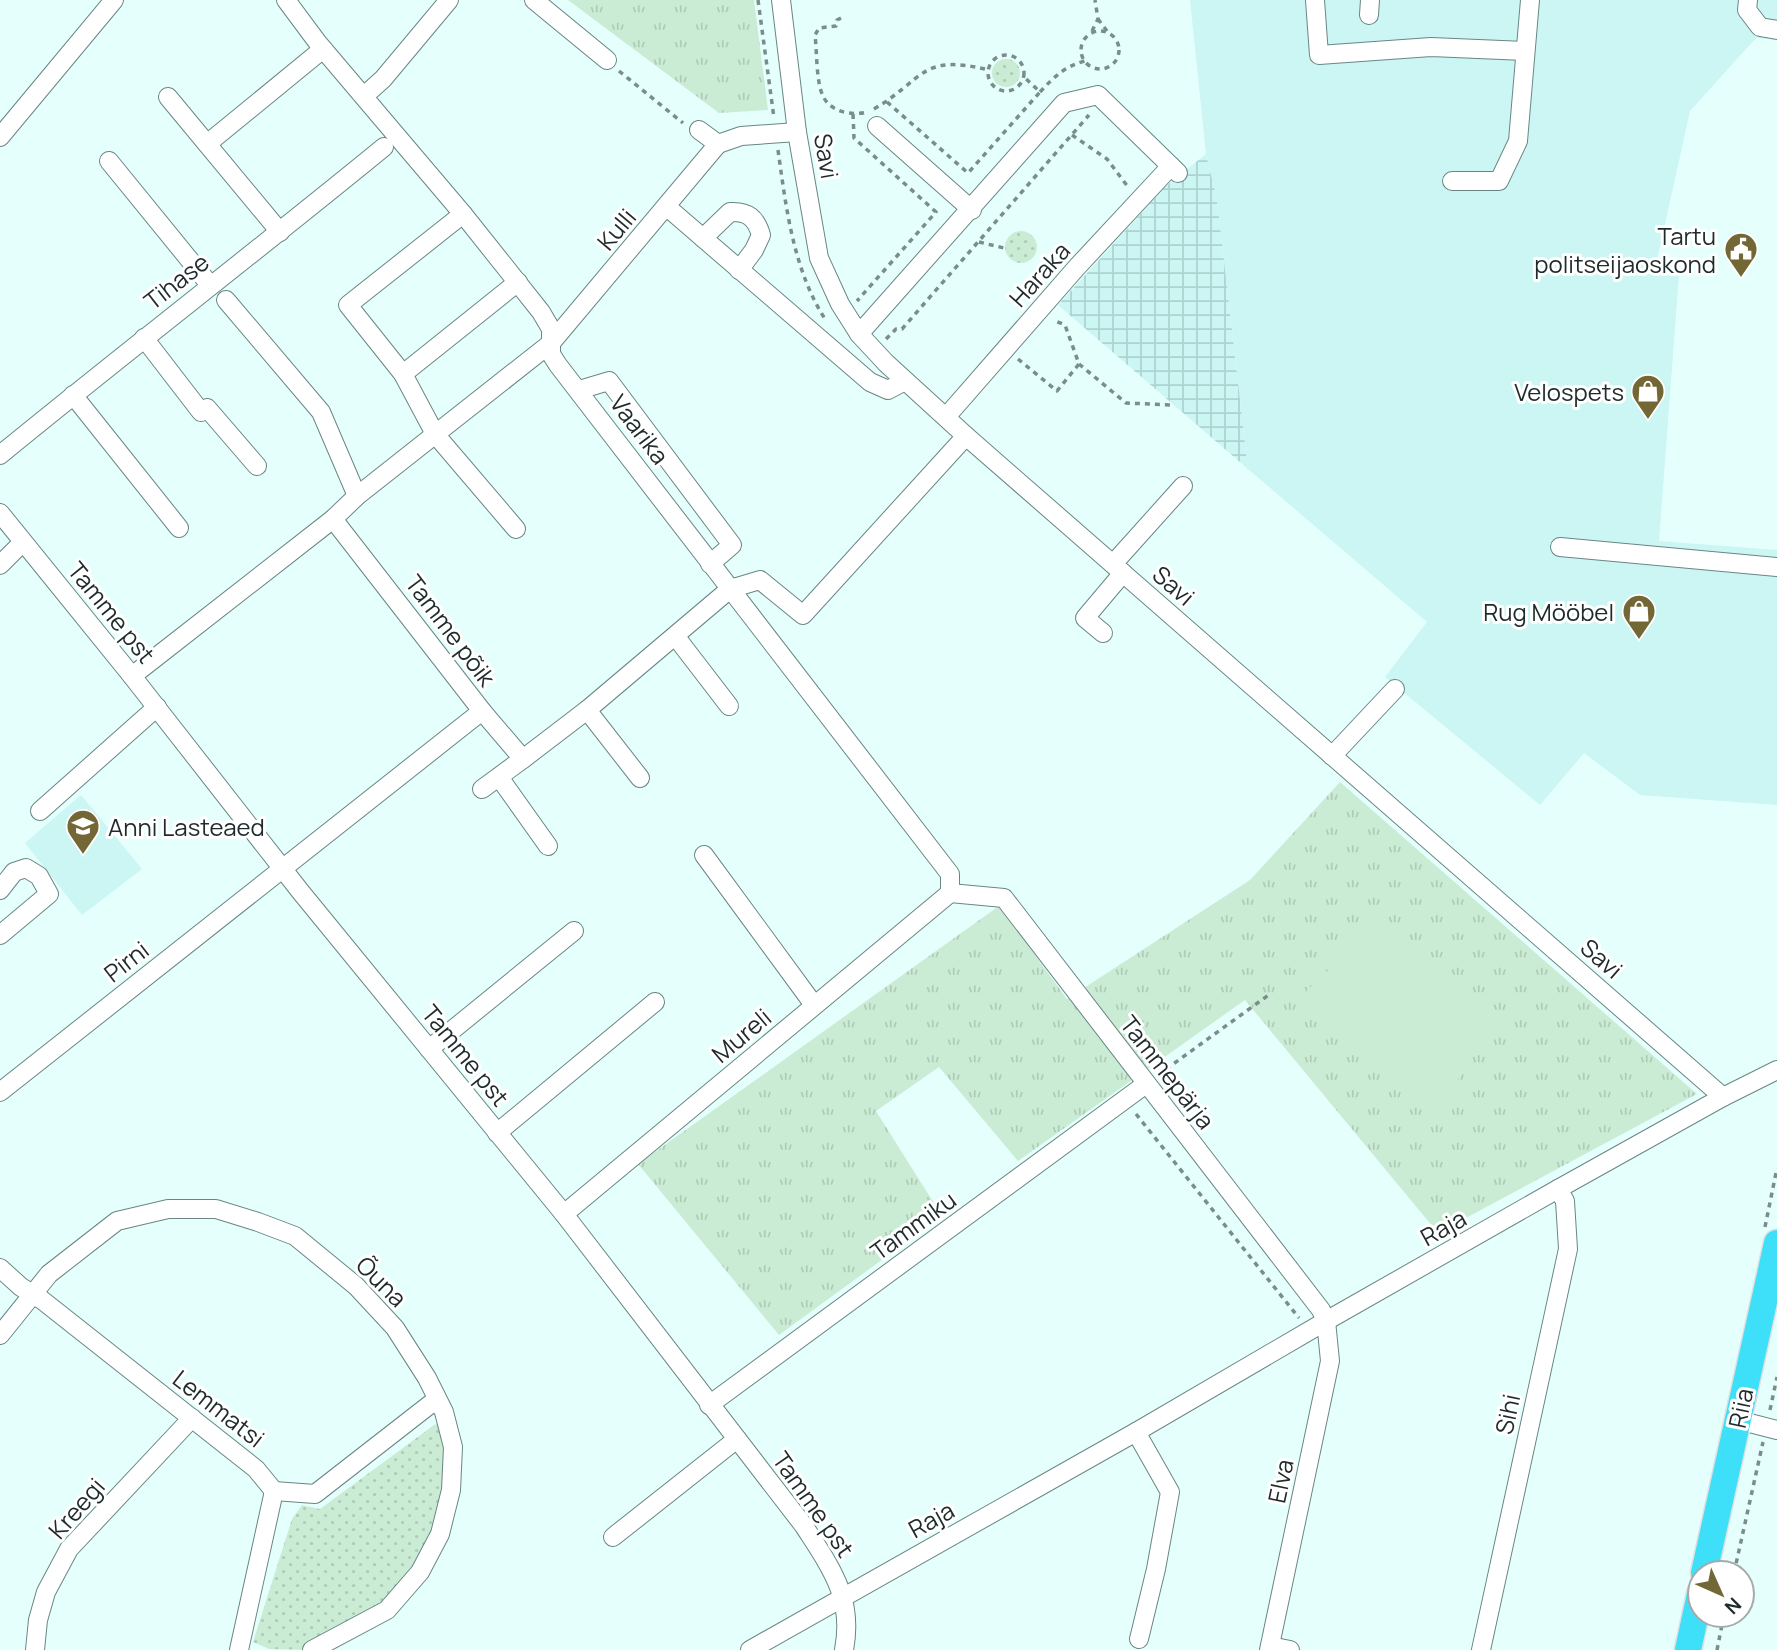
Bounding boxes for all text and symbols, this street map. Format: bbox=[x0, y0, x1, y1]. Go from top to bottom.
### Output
street label: Savi bbox=[807, 131, 847, 181]
street label: Kulli bbox=[589, 201, 643, 257]
place label: Tartu politseijaoskond bbox=[1534, 219, 1716, 280]
public building icon: Tartu politseijaoskond bbox=[1722, 230, 1760, 279]
street label: Haraka bbox=[1001, 235, 1077, 313]
street label: Tihase bbox=[137, 245, 215, 317]
shop icon: Velospets bbox=[1629, 372, 1667, 421]
place label: Velospets bbox=[1514, 375, 1624, 408]
street label: Vaarika bbox=[603, 387, 677, 471]
street label: Tamme pst bbox=[61, 554, 163, 670]
street label: Savi bbox=[1146, 558, 1202, 612]
street label: Tamme põik bbox=[398, 568, 504, 693]
shop icon: Rug Mööbel bbox=[1620, 592, 1658, 641]
place label: Rug Mööbel bbox=[1483, 595, 1614, 628]
school or university icon: Anni Lasteaed bbox=[64, 807, 102, 856]
place label: Anni Lasteaed bbox=[108, 810, 265, 843]
street label: Savi bbox=[1574, 931, 1630, 985]
street label: Pirni bbox=[97, 933, 155, 989]
street label: Tamme pst bbox=[415, 997, 517, 1113]
street label: Mureli bbox=[704, 1000, 778, 1070]
street label: Tammepärja bbox=[1113, 1008, 1223, 1136]
street label: Tammiku bbox=[863, 1183, 963, 1267]
street label: Raja bbox=[1414, 1201, 1472, 1253]
street label: Õuna bbox=[349, 1248, 415, 1314]
street label: Lemmatsi bbox=[166, 1362, 272, 1454]
street label: Riia bbox=[1720, 1385, 1760, 1431]
street label: Sihi bbox=[1487, 1391, 1527, 1437]
street label: Tamme pst bbox=[766, 1445, 862, 1563]
street label: Elva bbox=[1259, 1456, 1301, 1506]
street label: Kreegi bbox=[40, 1471, 112, 1545]
street label: Raja bbox=[902, 1493, 960, 1545]
north arrow bbox=[1686, 1559, 1756, 1629]
text: N bbox=[1719, 1592, 1747, 1620]

